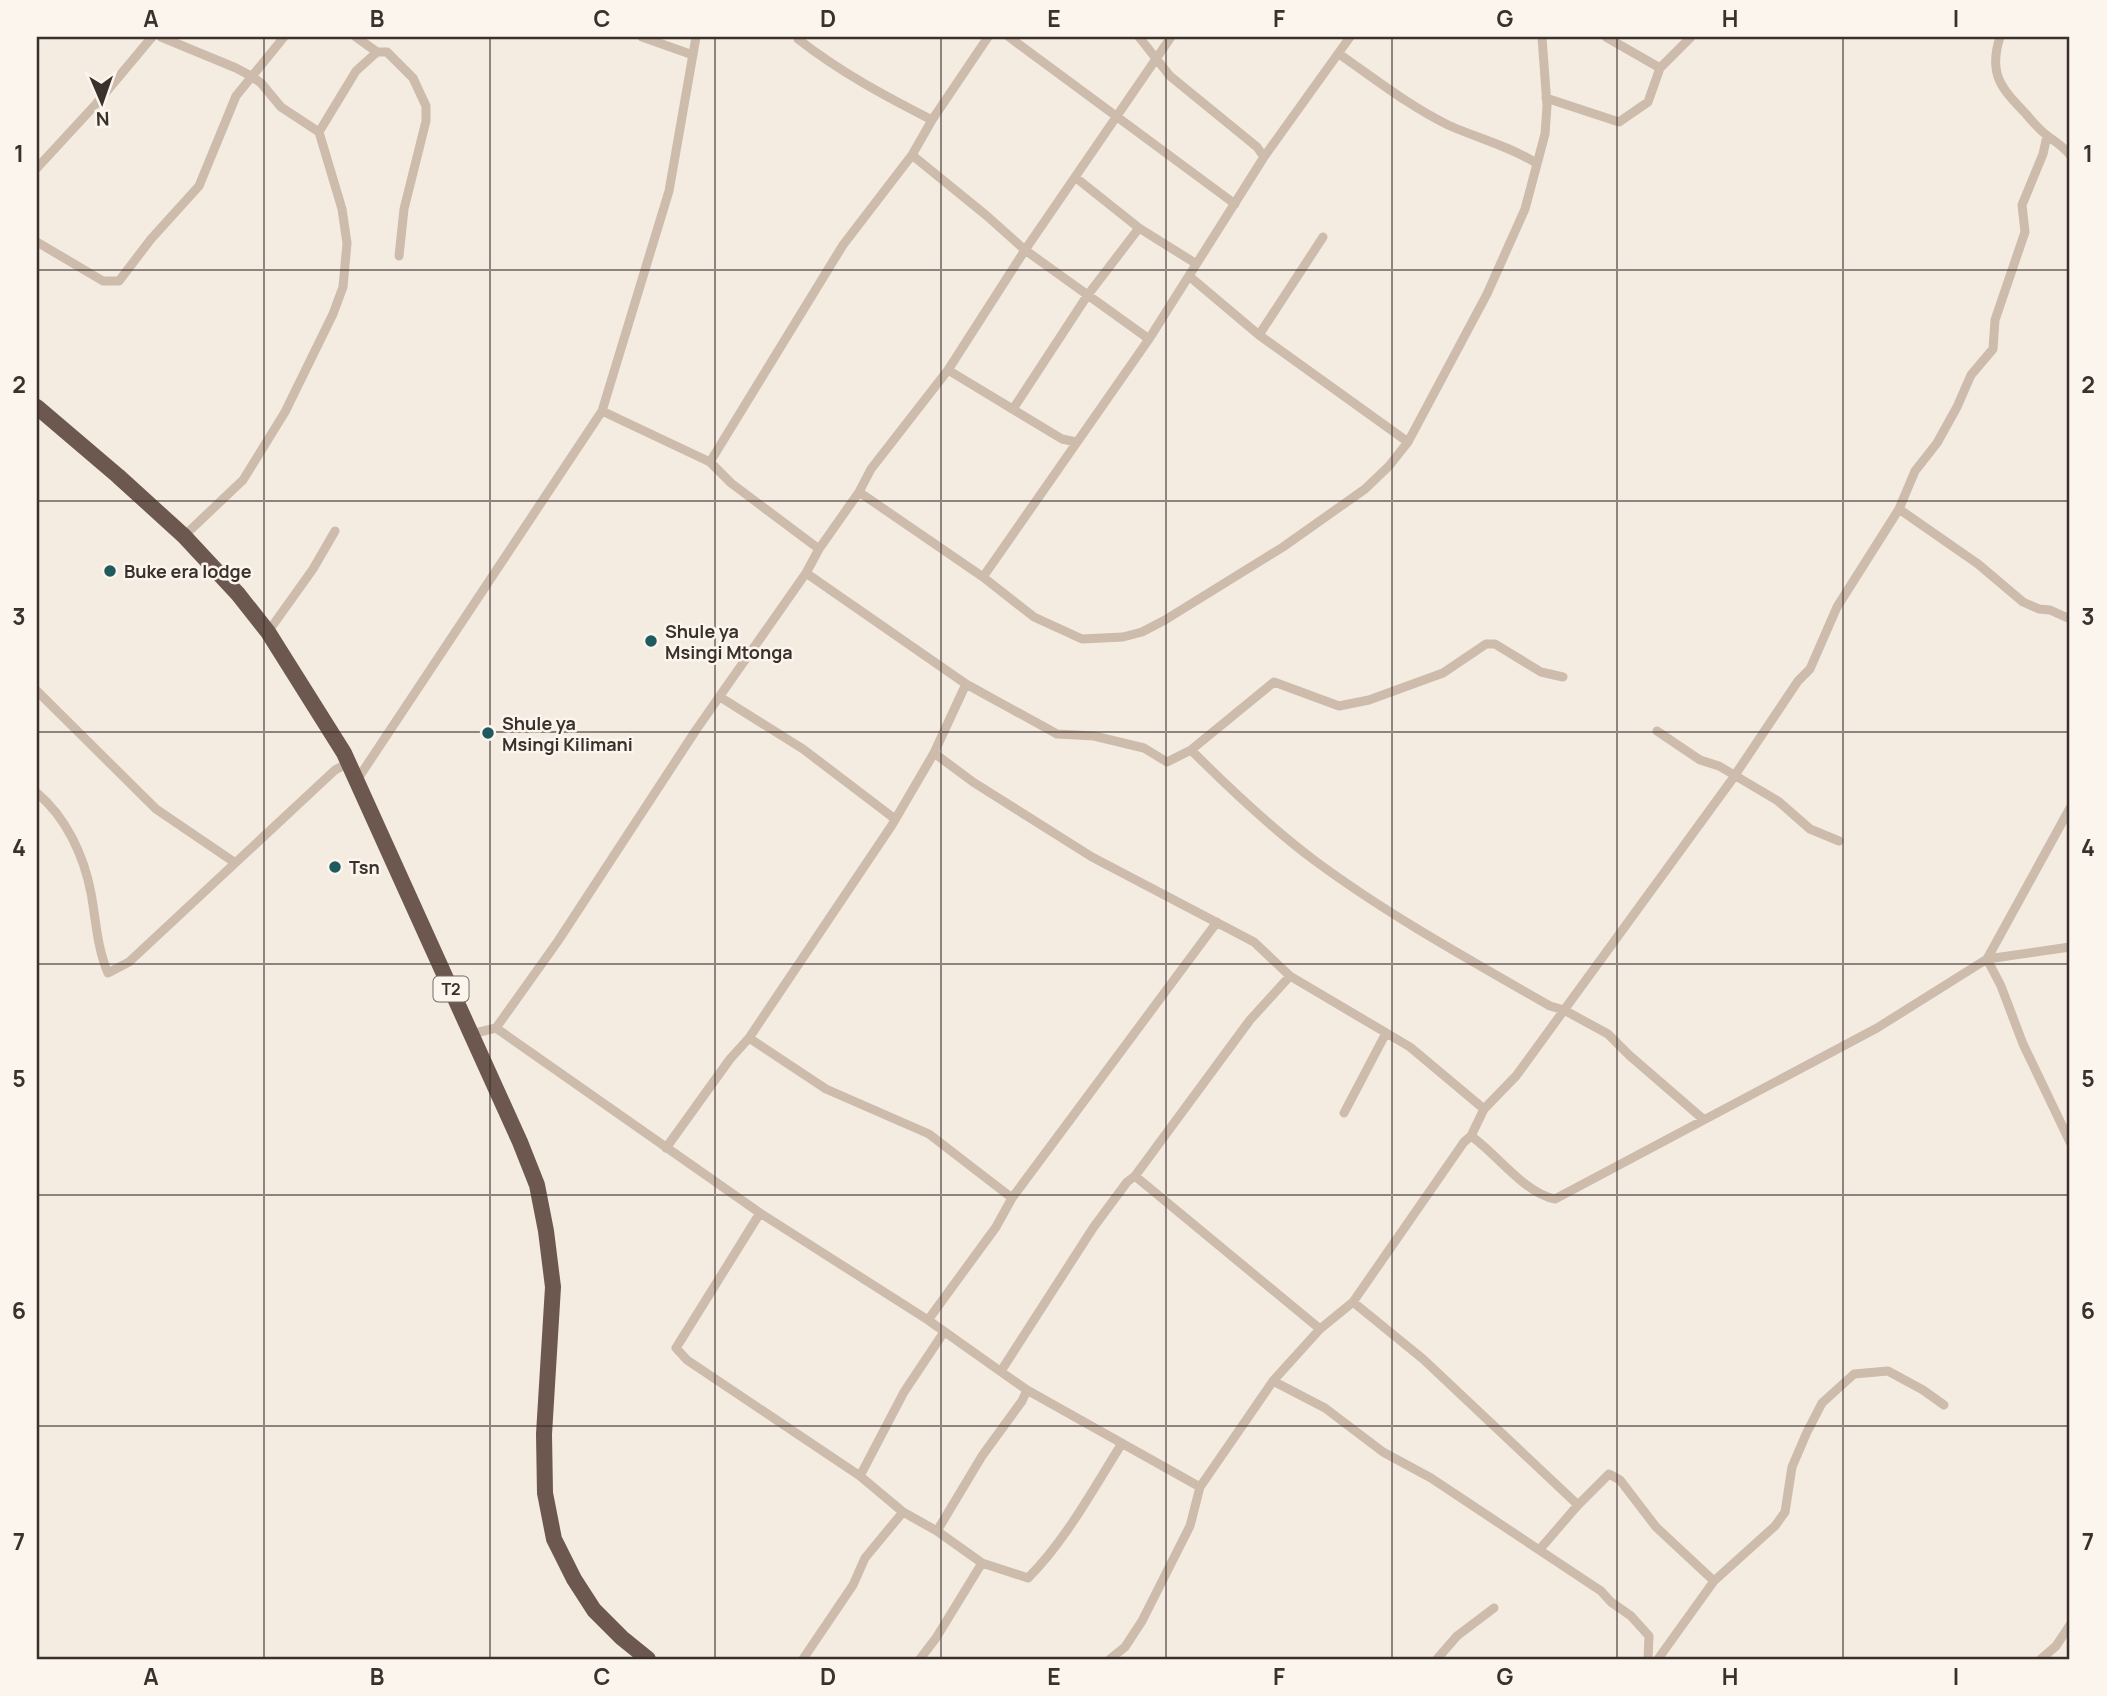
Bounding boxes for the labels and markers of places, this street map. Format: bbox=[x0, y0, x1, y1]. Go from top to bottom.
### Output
place label: Buke era lodge bbox=[124, 559, 252, 583]
marker: Buke era lodge bbox=[102, 563, 118, 579]
place label: Shule ya Msingi Mtonga bbox=[665, 619, 793, 664]
marker: Shule ya Msingi Mtonga bbox=[643, 633, 659, 649]
place label: Shule ya Msingi Kilimani bbox=[502, 711, 633, 756]
marker: Shule ya Msingi Kilimani bbox=[480, 725, 496, 741]
place label: Tsn bbox=[349, 855, 380, 879]
marker: Tsn bbox=[327, 859, 343, 875]

